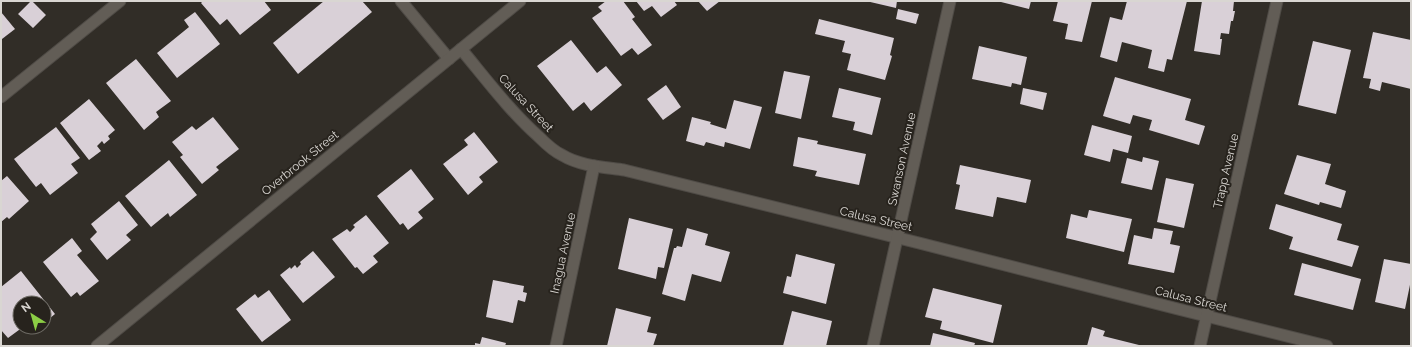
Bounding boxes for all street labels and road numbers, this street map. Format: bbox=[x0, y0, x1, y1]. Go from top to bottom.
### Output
street label: Calusa Street bbox=[496, 71, 556, 135]
street label: Swanson Avenue bbox=[885, 111, 919, 207]
street label: Overbrook Street bbox=[259, 128, 341, 198]
street label: Trapp Avenue bbox=[1211, 132, 1241, 210]
street label: Calusa Street bbox=[838, 204, 914, 234]
street label: Inagua Avenue bbox=[548, 211, 578, 295]
street label: Calusa Street bbox=[1153, 283, 1229, 315]

